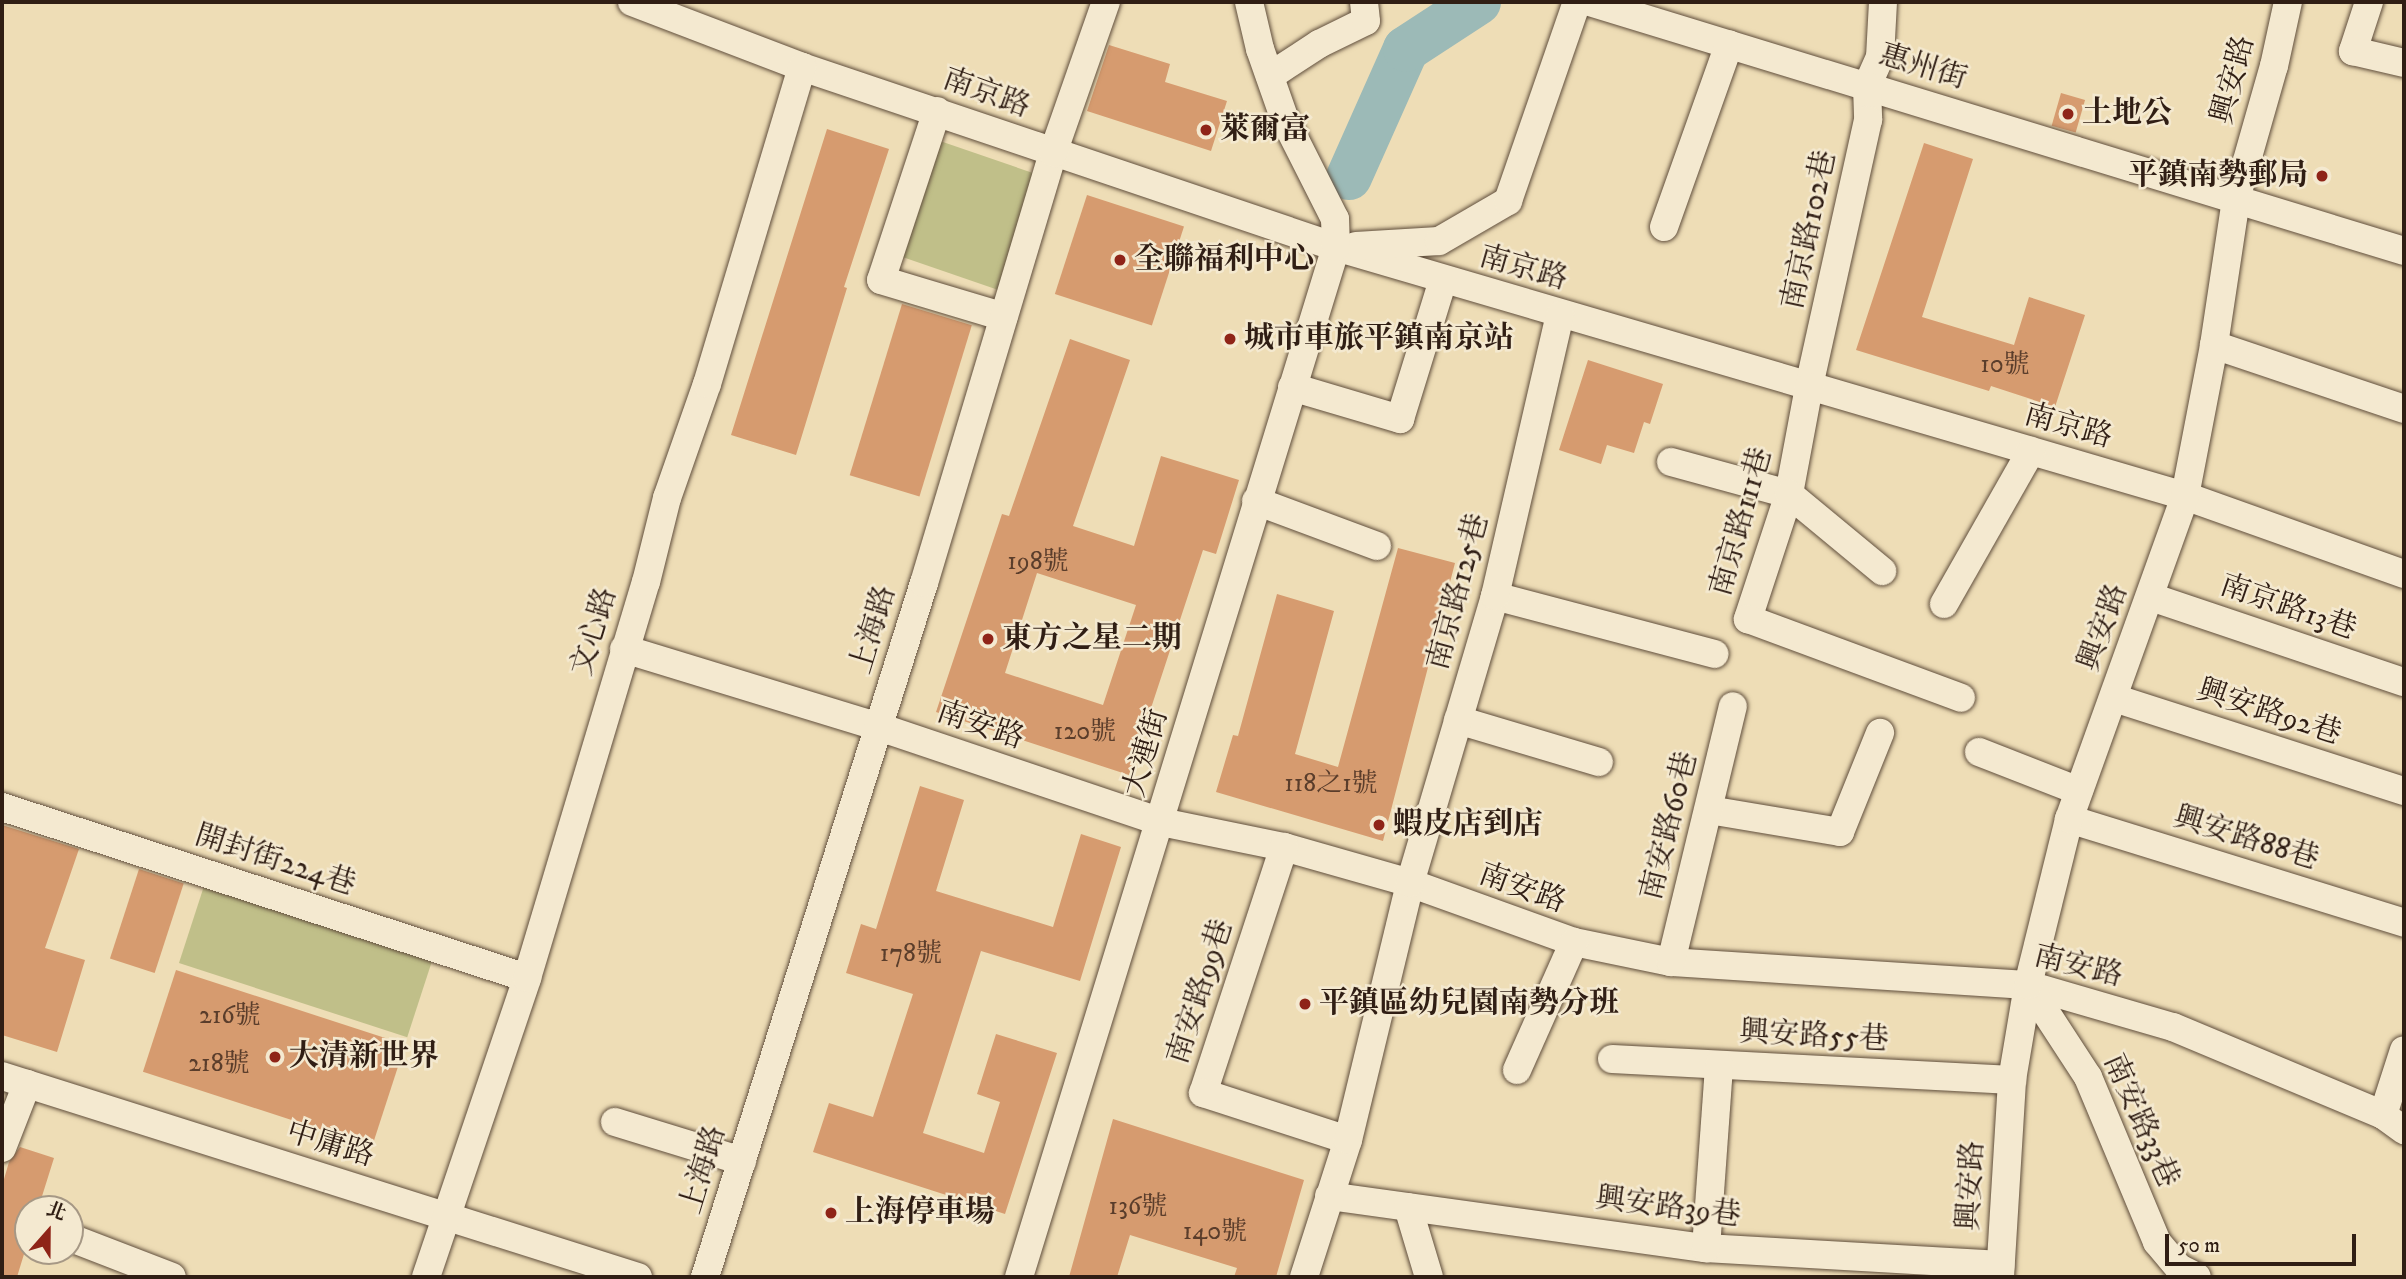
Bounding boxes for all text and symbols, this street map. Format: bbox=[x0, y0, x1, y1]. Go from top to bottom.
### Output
street label: 興安路 bbox=[2205, 32, 2263, 128]
street label: 惠州街 bbox=[1875, 38, 1971, 98]
street label: 南京路 bbox=[938, 62, 1034, 126]
place label: 土地公 bbox=[2082, 96, 2172, 132]
marker: 土地公 bbox=[2060, 106, 2076, 122]
place label: 萊爾富 bbox=[1220, 112, 1310, 148]
marker: 萊爾富 bbox=[1198, 122, 1214, 138]
street label: 南京路102巷 bbox=[1776, 147, 1844, 313]
place label: 平鎮南勢郵局 bbox=[2128, 158, 2308, 194]
marker: 平鎮南勢郵局 bbox=[2314, 168, 2330, 184]
street label: 南京路 bbox=[1475, 239, 1571, 299]
place label: 全聯福利中心 bbox=[1134, 242, 1314, 278]
marker: 全聯福利中心 bbox=[1112, 252, 1128, 268]
place label: 城市車旅平鎮南京站 bbox=[1244, 321, 1514, 357]
marker: 城市車旅平鎮南京站 bbox=[1222, 331, 1238, 347]
house number: 10號 bbox=[1980, 349, 2030, 381]
street label: 南京路 bbox=[2020, 397, 2116, 457]
street label: 南京路111巷 bbox=[1704, 443, 1780, 601]
street label: 南京路125巷 bbox=[1421, 510, 1497, 674]
house number: 198號 bbox=[1007, 546, 1069, 578]
street label: 南京路13巷 bbox=[2215, 568, 2361, 648]
street label: 興安路 bbox=[2072, 580, 2136, 676]
street label: 上海路 bbox=[844, 582, 904, 678]
street label: 文心路 bbox=[565, 584, 625, 680]
place label: 東方之星二期 bbox=[1002, 621, 1182, 657]
marker: 東方之星二期 bbox=[980, 631, 996, 647]
street label: 興安路92巷 bbox=[2192, 673, 2346, 753]
street label: 南安路 bbox=[932, 694, 1028, 758]
street label: 大連街 bbox=[1117, 705, 1177, 801]
house number: 120號 bbox=[1054, 716, 1116, 748]
street label: 南安路60巷 bbox=[1634, 748, 1706, 904]
house number: 118之1號 bbox=[1284, 768, 1378, 800]
street label: 興安路88巷 bbox=[2169, 800, 2323, 878]
place label: 蝦皮店到店 bbox=[1393, 807, 1543, 843]
marker: 蝦皮店到店 bbox=[1371, 817, 1387, 833]
street label: 開封街224巷 bbox=[190, 818, 360, 904]
street label: 南安路 bbox=[1474, 857, 1570, 921]
street label: 南安路99巷 bbox=[1161, 915, 1241, 1069]
house number: 178號 bbox=[880, 938, 942, 970]
street label: 南安路 bbox=[2030, 939, 2126, 995]
place label: 平鎮區幼兒園南勢分班 bbox=[1319, 986, 1619, 1022]
marker: 平鎮區幼兒園南勢分班 bbox=[1297, 996, 1313, 1012]
house number: 216號 bbox=[199, 1000, 261, 1032]
street label: 興安路55巷 bbox=[1738, 1015, 1890, 1059]
place label: 大清新世界 bbox=[289, 1039, 439, 1075]
house number: 218號 bbox=[188, 1048, 250, 1080]
marker: 大清新世界 bbox=[267, 1049, 283, 1065]
street label: 南安路33巷 bbox=[2095, 1049, 2185, 1193]
street label: 中庸路 bbox=[282, 1115, 378, 1175]
street label: 上海路 bbox=[674, 1122, 734, 1218]
street label: 興安路 bbox=[1952, 1140, 1992, 1232]
street label: 興安路39巷 bbox=[1593, 1181, 1743, 1235]
house number: 136號 bbox=[1109, 1191, 1167, 1223]
north arrow bbox=[14, 1195, 84, 1265]
place label: 上海停車場 bbox=[845, 1195, 995, 1231]
text: 北 bbox=[43, 1198, 69, 1226]
marker: 上海停車場 bbox=[823, 1205, 839, 1221]
house number: 140號 bbox=[1183, 1216, 1247, 1248]
scale bar bbox=[2168, 1220, 2359, 1264]
text: 50 m bbox=[2178, 1233, 2220, 1259]

